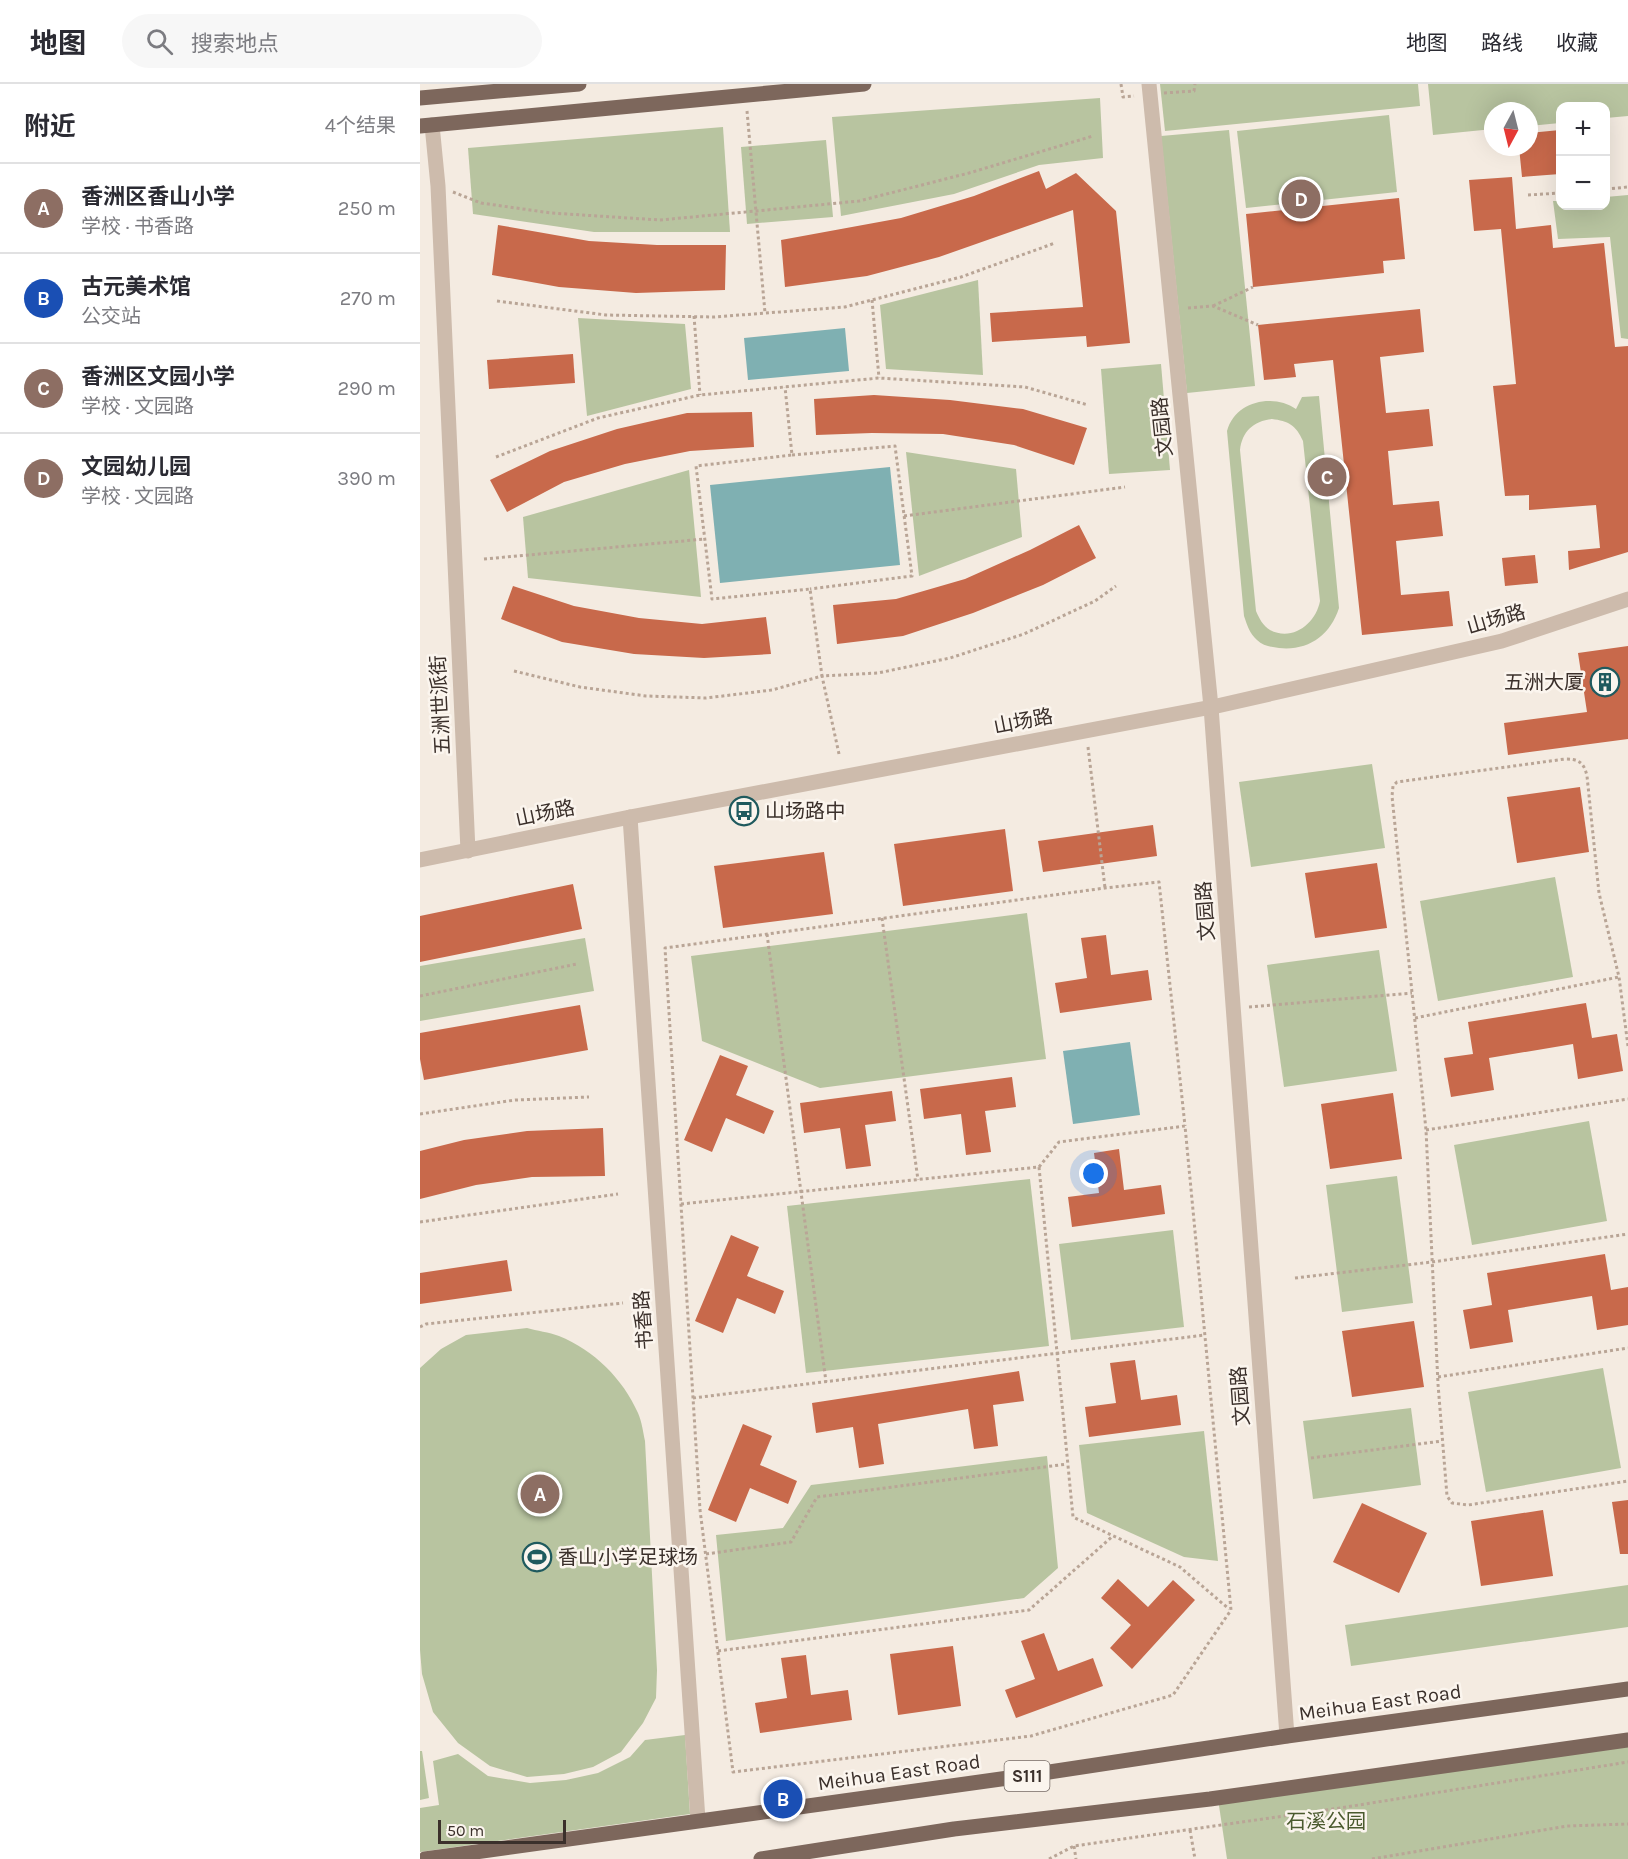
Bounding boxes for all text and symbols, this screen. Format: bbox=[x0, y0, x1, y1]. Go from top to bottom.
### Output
search box bbox=[122, 14, 542, 68]
icon: search bbox=[143, 25, 176, 58]
text: 地图 bbox=[30, 27, 86, 60]
text: 搜索地点 bbox=[191, 31, 279, 57]
text: 地图 bbox=[1406, 31, 1448, 55]
text: 路线 bbox=[1481, 31, 1523, 55]
text: 收藏 bbox=[1556, 31, 1598, 55]
north arrow bbox=[1484, 102, 1538, 156]
map controls bbox=[1556, 102, 1610, 210]
button: + bbox=[1556, 102, 1610, 156]
text: 附近 bbox=[24, 111, 76, 142]
text: 4个结果 bbox=[325, 114, 396, 137]
button: − bbox=[1556, 156, 1610, 210]
pin: D bbox=[1282, 176, 1320, 222]
text: 香洲区香山小学 bbox=[81, 184, 235, 210]
text: A bbox=[37, 197, 50, 220]
text: 250 m bbox=[338, 197, 396, 220]
text: 学校 · 书香路 bbox=[81, 215, 194, 238]
text: 古元美术馆 bbox=[81, 274, 191, 300]
text: B bbox=[37, 287, 50, 310]
text: 270 m bbox=[340, 287, 396, 310]
text: 公交站 bbox=[81, 305, 141, 328]
text: 香洲区文园小学 bbox=[81, 364, 235, 390]
text: C bbox=[37, 377, 50, 400]
text: 290 m bbox=[337, 377, 396, 400]
text: 学校 · 文园路 bbox=[81, 395, 194, 418]
street label: 文园路 bbox=[1148, 396, 1177, 458]
text: 文园幼儿园 bbox=[81, 454, 191, 480]
pin: C bbox=[1308, 454, 1346, 500]
text: D bbox=[37, 467, 50, 490]
text: 390 m bbox=[337, 467, 396, 490]
text: 学校 · 文园路 bbox=[81, 485, 194, 508]
street label: 山场路 bbox=[1464, 600, 1528, 639]
street label: 五洲世派街 bbox=[426, 654, 455, 756]
building icon: 五洲大厦 bbox=[1589, 666, 1621, 698]
place label: 五洲大厦 bbox=[1504, 671, 1584, 694]
street label: 山场路 bbox=[991, 704, 1055, 739]
bus stop icon: 山场路中 bbox=[728, 795, 760, 827]
street label: 山场路 bbox=[513, 796, 577, 831]
place label: 山场路中 bbox=[765, 800, 845, 823]
street label: 文园路 bbox=[1192, 880, 1219, 942]
your location bbox=[1079, 1159, 1108, 1188]
street label: 书香路 bbox=[630, 1289, 657, 1351]
street label: 文园路 bbox=[1227, 1365, 1254, 1427]
pin: A bbox=[520, 1472, 560, 1516]
sports icon: 香山小学足球场 bbox=[521, 1541, 553, 1573]
place label: 香山小学足球场 bbox=[558, 1546, 698, 1569]
street label: Meihua East Road bbox=[1297, 1680, 1463, 1725]
street label: Meihua East Road bbox=[816, 1750, 982, 1795]
road number: S111 bbox=[1004, 1761, 1050, 1791]
pin: B bbox=[764, 1776, 802, 1822]
park label: 石溪公园 bbox=[1286, 1810, 1366, 1833]
scale bar bbox=[438, 1817, 566, 1844]
text: 50 m bbox=[447, 1821, 484, 1840]

